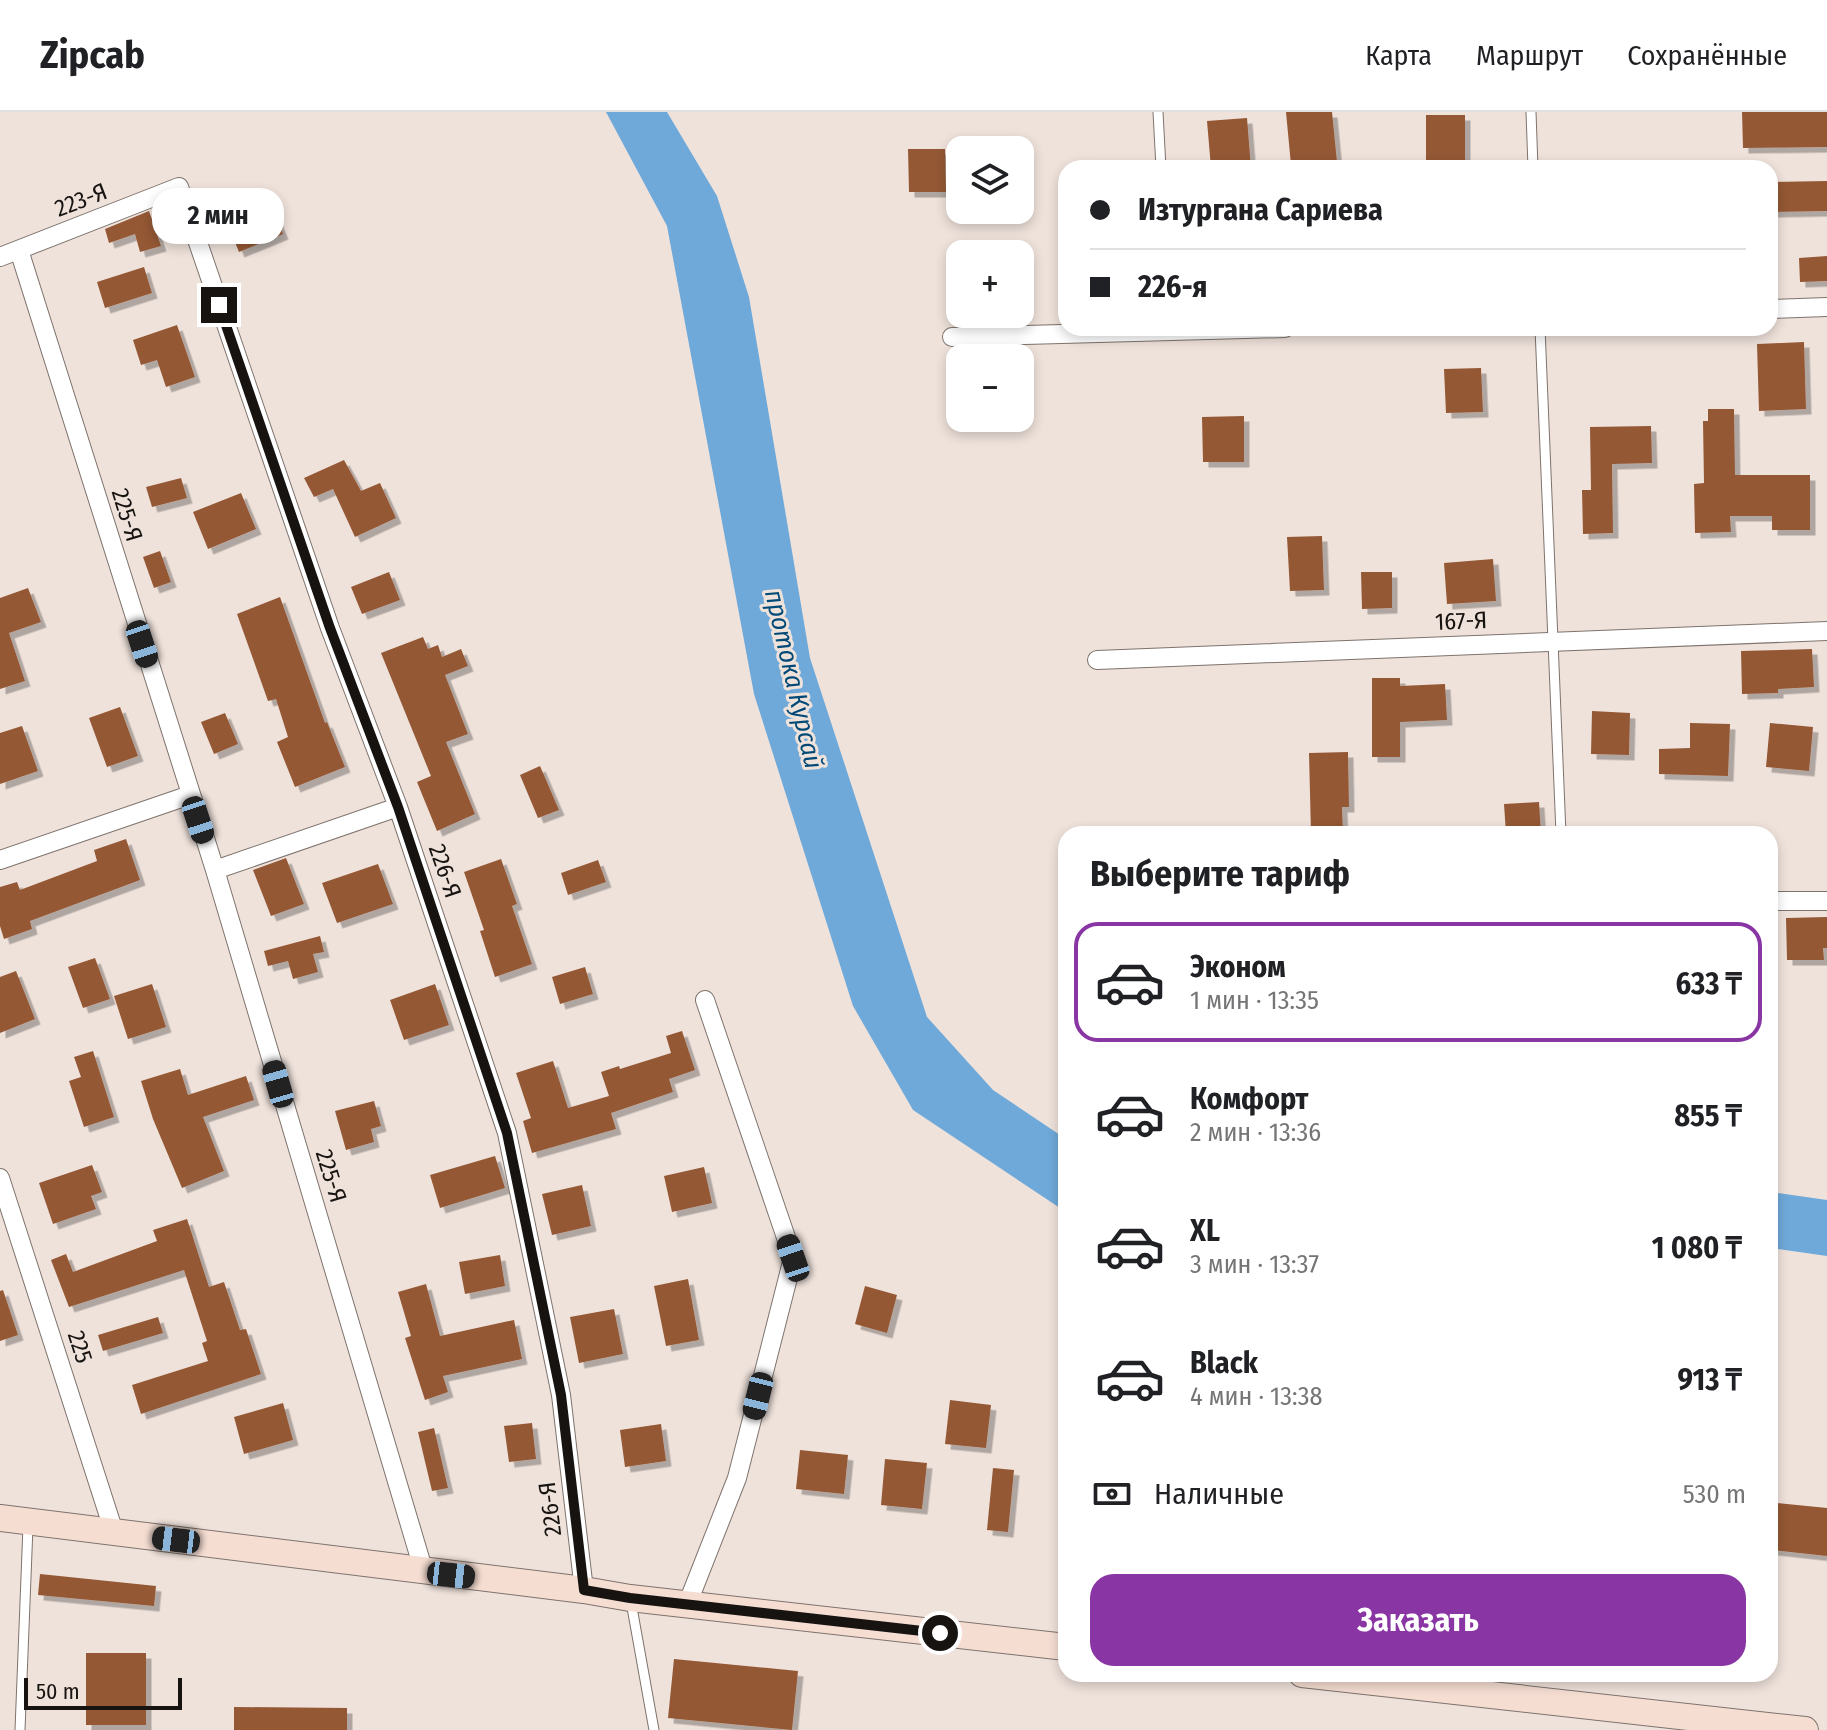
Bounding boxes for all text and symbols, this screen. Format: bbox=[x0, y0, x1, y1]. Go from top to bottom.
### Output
text: Zipcab bbox=[40, 32, 145, 78]
text: Карта bbox=[1365, 39, 1432, 72]
text: Маршрут bbox=[1476, 39, 1583, 72]
text: Сохранённые bbox=[1627, 39, 1787, 72]
map controls bbox=[946, 136, 1034, 432]
button: layers bbox=[946, 136, 1034, 224]
street label: 223-Я bbox=[51, 177, 111, 223]
callout: 2 мин bbox=[153, 189, 285, 245]
text: Изтургана Сариева bbox=[1138, 192, 1383, 228]
text: 2 мин bbox=[187, 200, 249, 231]
button: + bbox=[946, 240, 1034, 328]
text: 226-я bbox=[1138, 269, 1207, 305]
route end bbox=[201, 287, 237, 323]
button: − bbox=[946, 344, 1034, 432]
street label: 225-Я bbox=[106, 485, 148, 545]
water label: протока Курсай bbox=[758, 586, 829, 772]
street label: 167-Я bbox=[1434, 606, 1488, 636]
car bbox=[123, 617, 161, 671]
car bbox=[179, 793, 217, 847]
street label: 226-Я bbox=[423, 841, 467, 901]
text: Выберите тариф bbox=[1090, 852, 1350, 896]
icon: car bbox=[1094, 946, 1166, 1018]
text: Эконом bbox=[1190, 949, 1286, 985]
text: 633 ₸ bbox=[1676, 966, 1742, 1002]
text: 1 мин · 13:35 bbox=[1190, 985, 1319, 1016]
car bbox=[260, 1058, 296, 1110]
icon: car bbox=[1094, 1078, 1166, 1150]
text: Комфорт bbox=[1190, 1081, 1308, 1117]
text: 855 ₸ bbox=[1674, 1098, 1742, 1134]
text: 2 мин · 13:36 bbox=[1190, 1117, 1321, 1148]
street label: 225-Я bbox=[310, 1146, 352, 1206]
icon: car bbox=[1094, 1210, 1166, 1282]
text: XL bbox=[1190, 1213, 1220, 1249]
text: 1 080 ₸ bbox=[1652, 1230, 1742, 1266]
car bbox=[774, 1231, 812, 1285]
text: 3 мин · 13:37 bbox=[1190, 1249, 1319, 1280]
street label: 225 bbox=[62, 1327, 98, 1367]
icon: car bbox=[1094, 1342, 1166, 1414]
text: Black bbox=[1190, 1345, 1258, 1381]
text: 913 ₸ bbox=[1677, 1362, 1742, 1398]
car bbox=[741, 1370, 775, 1422]
text: 4 мин · 13:38 bbox=[1190, 1381, 1322, 1412]
icon: cash bbox=[1090, 1472, 1134, 1516]
text: Наличные bbox=[1154, 1476, 1284, 1512]
text: 530 m bbox=[1683, 1479, 1746, 1510]
street label: 226-Я bbox=[533, 1480, 567, 1538]
car bbox=[151, 1525, 201, 1555]
car bbox=[426, 1561, 476, 1589]
button: Заказать bbox=[1090, 1574, 1746, 1666]
route start bbox=[922, 1615, 958, 1651]
scale bar bbox=[24, 1674, 182, 1710]
text: 50 m bbox=[36, 1678, 80, 1705]

